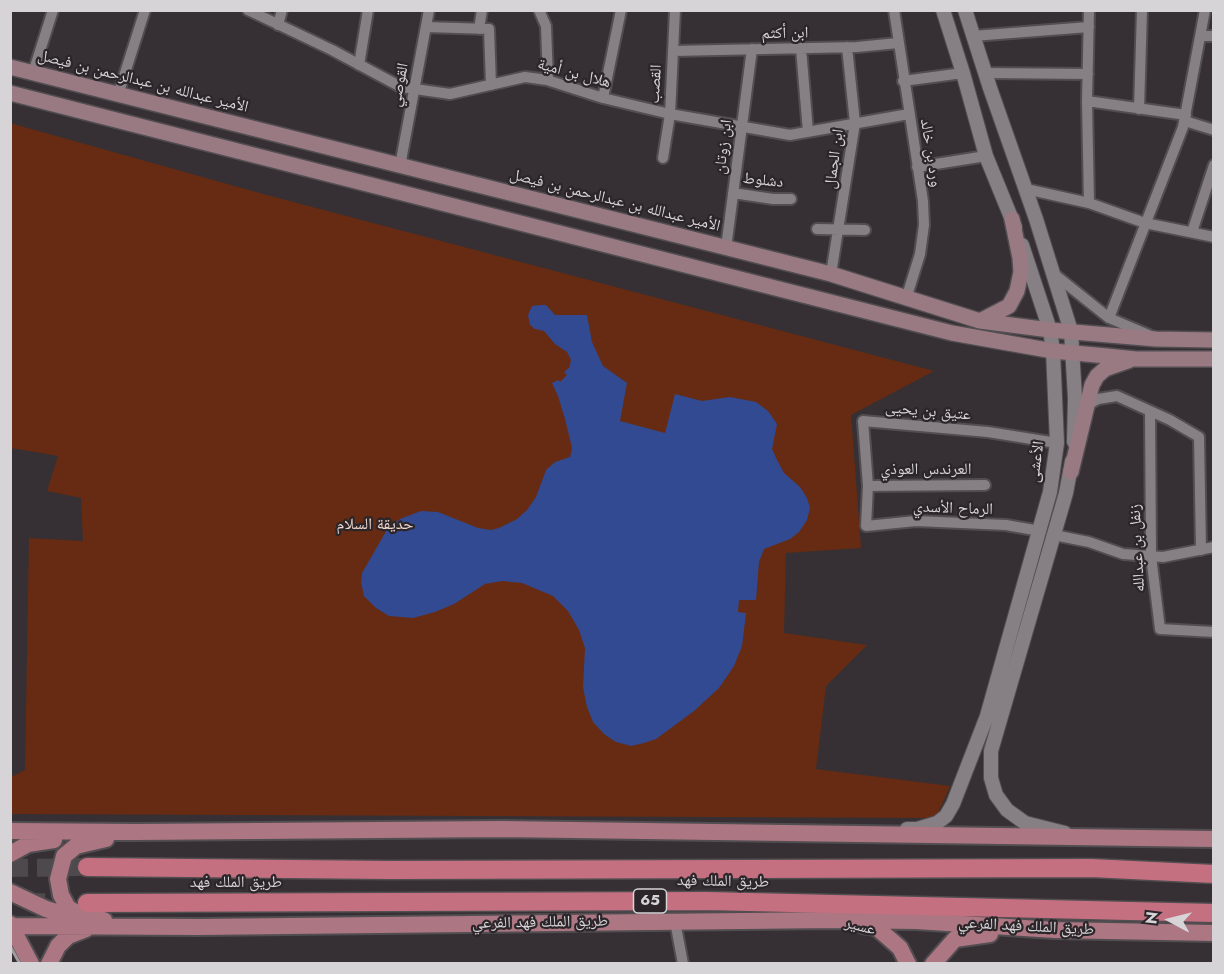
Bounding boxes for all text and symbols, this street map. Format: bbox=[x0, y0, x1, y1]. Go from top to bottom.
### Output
street label: ابن أكثم bbox=[761, 24, 809, 44]
street label: الأمير عبدالله بن عبدالرحمن بن فيصل bbox=[36, 47, 250, 117]
street label: هلال بن أمية bbox=[535, 55, 613, 93]
street label: القوصي bbox=[386, 61, 414, 109]
street label: القصب bbox=[645, 64, 667, 104]
street label: ورد بن خالد bbox=[915, 117, 945, 189]
street label: ابن زوتان bbox=[711, 119, 737, 175]
street label: ابن الجمال bbox=[821, 128, 849, 190]
street label: الأمير عبدالله بن عبدالرحمن بن فيصل bbox=[508, 166, 722, 236]
street label: دشلوط bbox=[742, 169, 784, 193]
street label: عتيق بن يحيى bbox=[884, 399, 972, 425]
street label: الأعشى bbox=[1025, 440, 1049, 484]
street label: العرندس العوذي bbox=[880, 460, 972, 480]
street label: الرماح الأسدي bbox=[913, 498, 993, 520]
street label: زنفل بن عبدالله bbox=[1126, 503, 1150, 593]
park label: حديقة السلام bbox=[337, 515, 413, 535]
street label: طريق الملك فهد bbox=[677, 872, 769, 892]
street label: طريق الملك فهد bbox=[190, 873, 282, 893]
road number: 65 bbox=[634, 889, 666, 913]
north arrow bbox=[1140, 890, 1200, 950]
text: N bbox=[1139, 910, 1164, 925]
street label: طريق الملك فهد الفرعي bbox=[472, 912, 608, 934]
street label: عسير bbox=[843, 914, 877, 940]
street label: طريق الملك فهد الفرعي bbox=[958, 914, 1094, 940]

